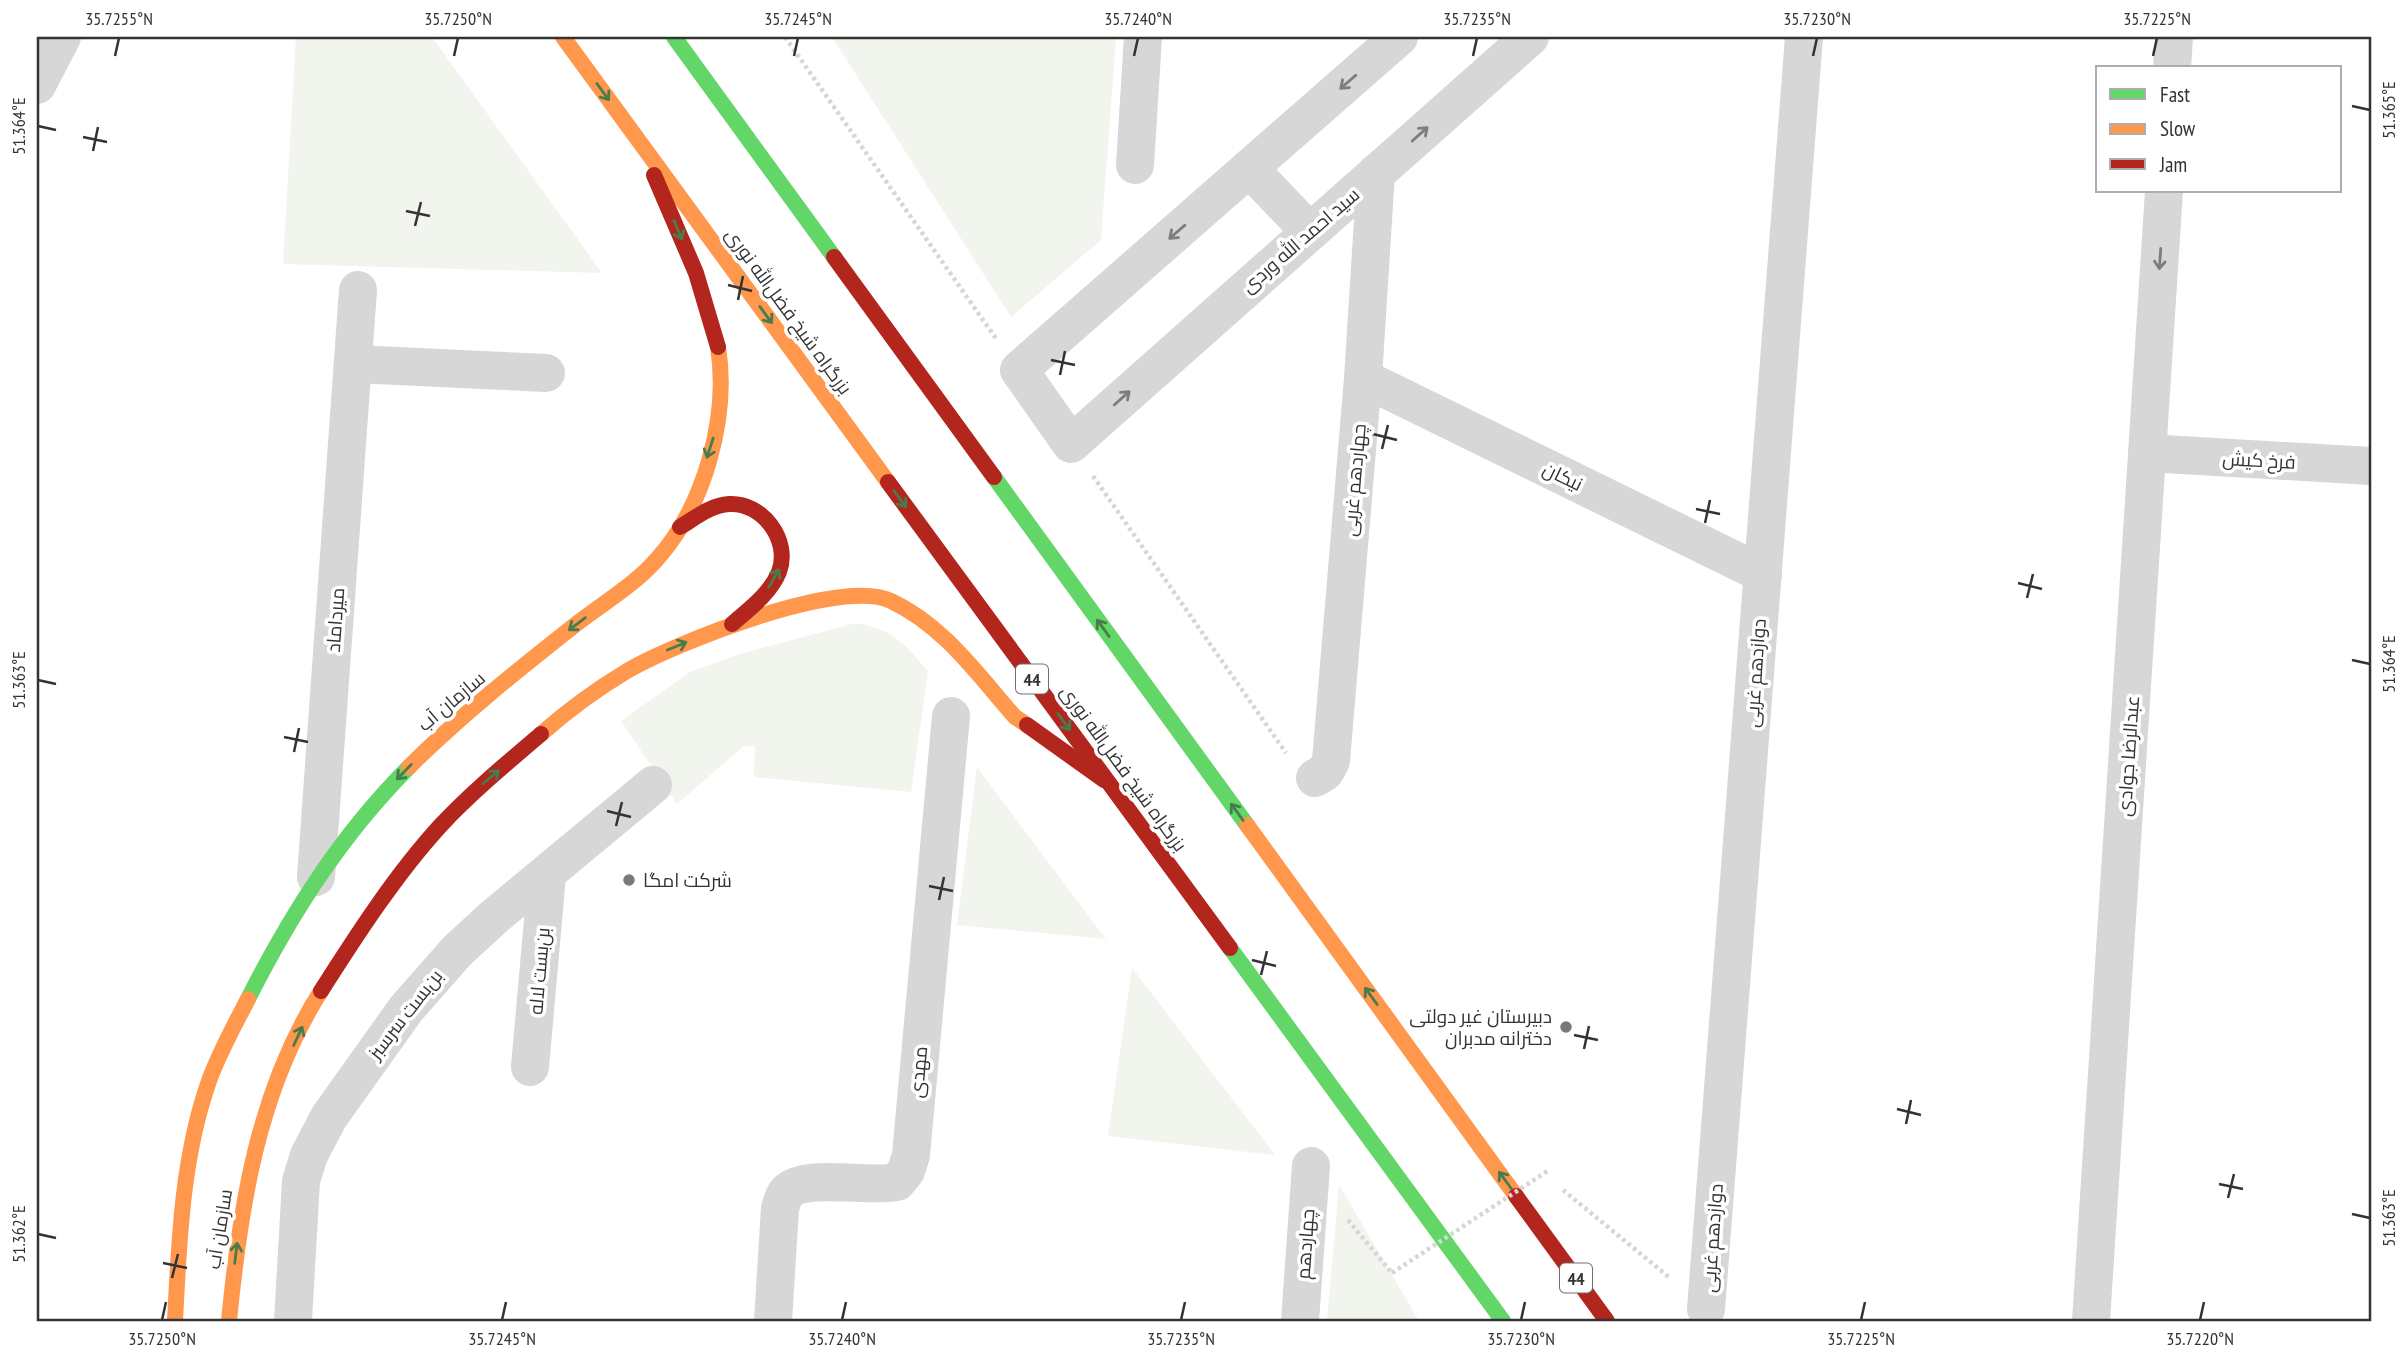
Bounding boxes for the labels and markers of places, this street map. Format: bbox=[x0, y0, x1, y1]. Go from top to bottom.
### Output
place label: شرکت امگا bbox=[643, 868, 732, 892]
marker: شرکت امگا bbox=[621, 872, 637, 888]
place label: دبیرستان غیر دولتی دخترانه مدبران bbox=[1409, 1004, 1552, 1050]
marker: دبیرستان غیر دولتی دخترانه مدبران bbox=[1558, 1019, 1574, 1035]

